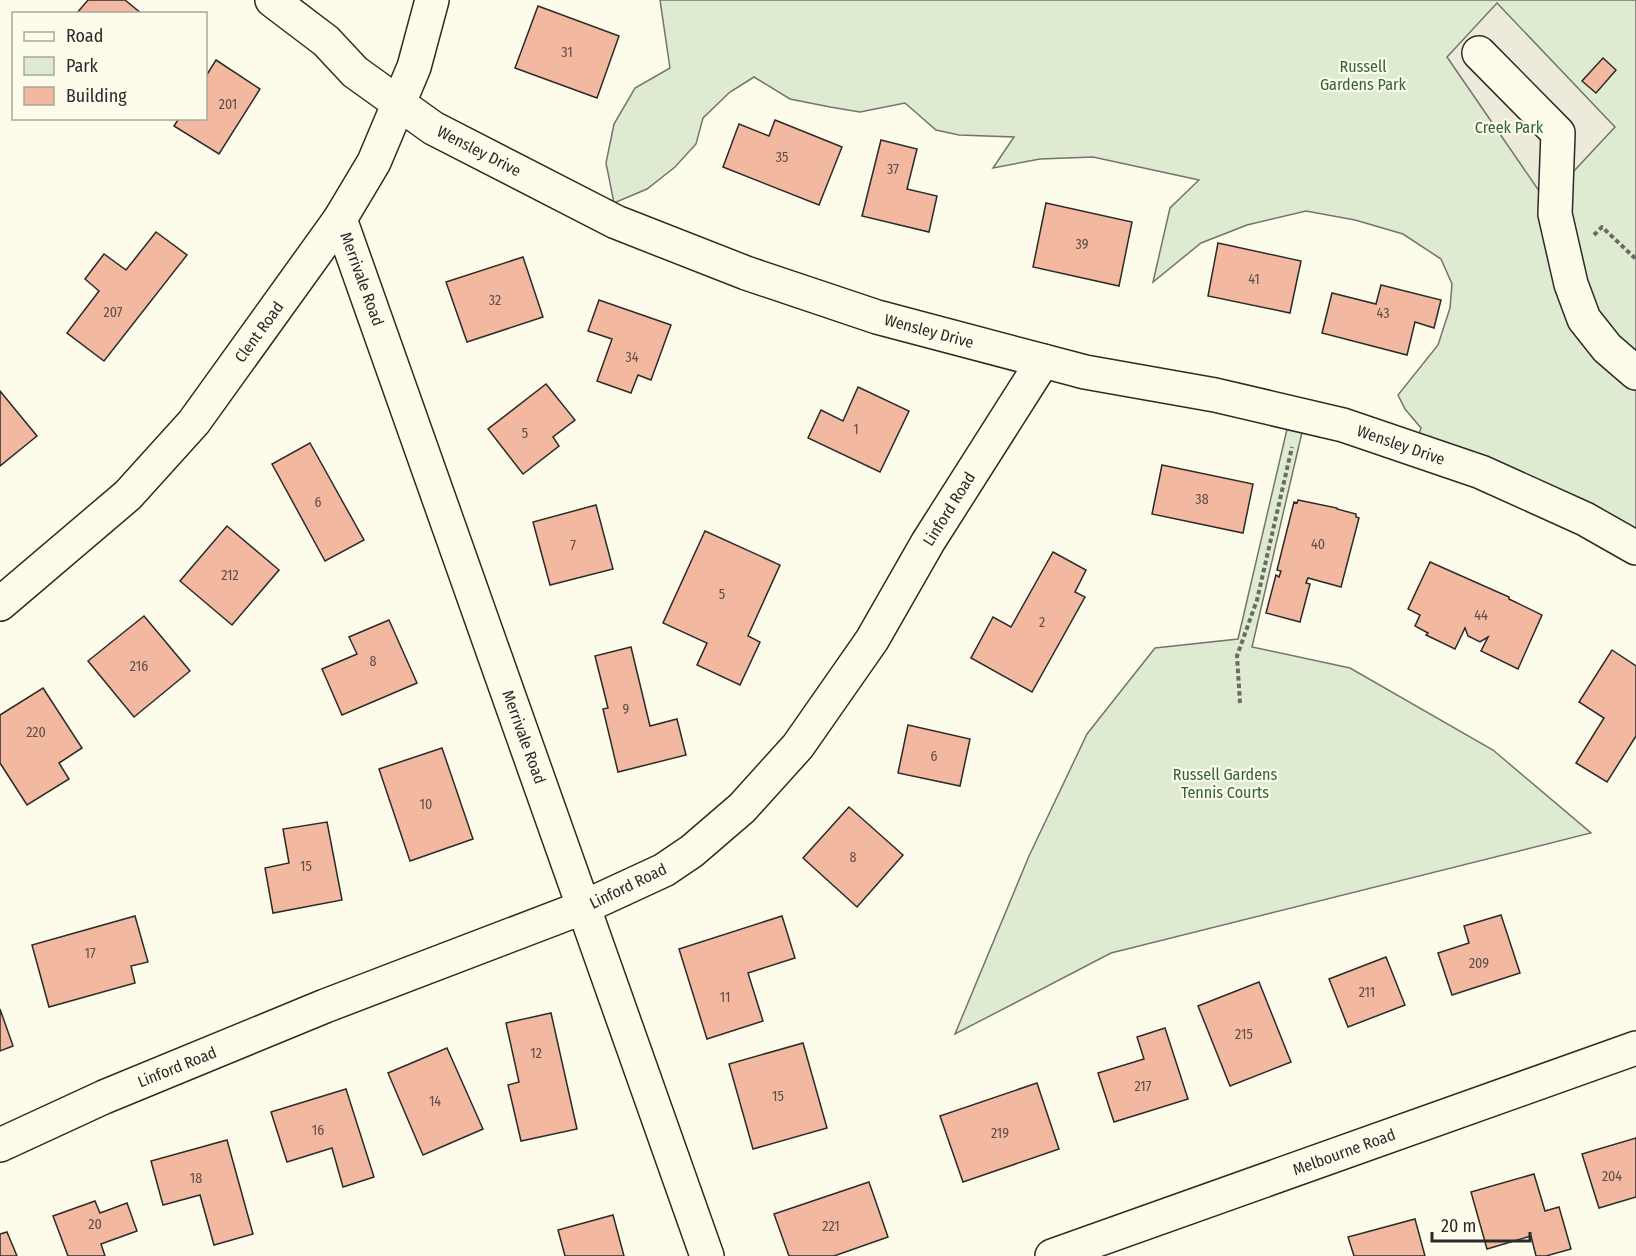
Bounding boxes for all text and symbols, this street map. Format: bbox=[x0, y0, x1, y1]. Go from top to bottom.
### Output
legend bbox=[12, 12, 207, 120]
text: Road bbox=[66, 25, 103, 47]
house number: 31 bbox=[561, 44, 573, 61]
text: Park bbox=[66, 55, 99, 77]
park label: Russell Gardens Park bbox=[1320, 57, 1407, 94]
text: Building bbox=[66, 85, 127, 107]
house number: 201 bbox=[219, 96, 237, 113]
park label: Creek Park bbox=[1475, 118, 1544, 137]
street label: Wensley Drive bbox=[434, 122, 524, 180]
house number: 35 bbox=[776, 149, 788, 166]
house number: 37 bbox=[887, 161, 899, 178]
street label: Merrivale Road bbox=[336, 230, 388, 328]
house number: 39 bbox=[1076, 236, 1089, 253]
house number: 41 bbox=[1248, 271, 1260, 288]
house number: 32 bbox=[489, 292, 501, 309]
street label: Clent Road bbox=[231, 298, 287, 366]
house number: 207 bbox=[104, 304, 123, 321]
house number: 43 bbox=[1377, 305, 1389, 322]
street label: Wensley Drive bbox=[882, 310, 976, 352]
house number: 34 bbox=[625, 349, 639, 366]
house number: 1 bbox=[853, 421, 859, 438]
street label: Wensley Drive bbox=[1355, 421, 1448, 469]
house number: 5 bbox=[522, 425, 528, 442]
street label: Linford Road bbox=[919, 469, 979, 549]
house number: 38 bbox=[1195, 491, 1209, 508]
house number: 6 bbox=[315, 494, 322, 511]
house number: 40 bbox=[1311, 536, 1325, 553]
house number: 7 bbox=[570, 537, 576, 554]
house number: 212 bbox=[221, 567, 239, 584]
house number: 5 bbox=[719, 586, 725, 603]
house number: 44 bbox=[1474, 607, 1488, 624]
house number: 2 bbox=[1039, 614, 1045, 631]
house number: 8 bbox=[370, 653, 377, 670]
house number: 216 bbox=[130, 658, 148, 675]
street label: Merrivale Road bbox=[498, 688, 550, 786]
house number: 9 bbox=[623, 701, 630, 718]
house number: 220 bbox=[26, 724, 46, 741]
house number: 6 bbox=[931, 748, 938, 765]
park label: Russell Gardens Tennis Courts bbox=[1173, 765, 1277, 802]
house number: 10 bbox=[420, 796, 432, 813]
house number: 8 bbox=[850, 849, 857, 866]
house number: 15 bbox=[300, 858, 312, 875]
street label: Linford Road bbox=[586, 859, 670, 913]
house number: 17 bbox=[84, 945, 96, 962]
house number: 209 bbox=[1469, 955, 1489, 972]
house number: 211 bbox=[1359, 984, 1375, 1001]
house number: 11 bbox=[720, 989, 730, 1006]
house number: 215 bbox=[1235, 1026, 1253, 1043]
street label: Linford Road bbox=[135, 1043, 219, 1091]
house number: 12 bbox=[530, 1045, 542, 1062]
house number: 217 bbox=[1135, 1078, 1152, 1095]
house number: 15 bbox=[772, 1088, 784, 1105]
house number: 14 bbox=[429, 1093, 441, 1110]
house number: 16 bbox=[312, 1122, 324, 1139]
house number: 219 bbox=[991, 1125, 1009, 1142]
street label: Melbourne Road bbox=[1290, 1125, 1398, 1179]
house number: 204 bbox=[1602, 1168, 1622, 1185]
house number: 18 bbox=[190, 1170, 202, 1187]
scale bar bbox=[1432, 1205, 1530, 1243]
text: 20 m bbox=[1441, 1215, 1476, 1237]
house number: 20 bbox=[88, 1216, 102, 1233]
house number: 221 bbox=[822, 1218, 840, 1235]

